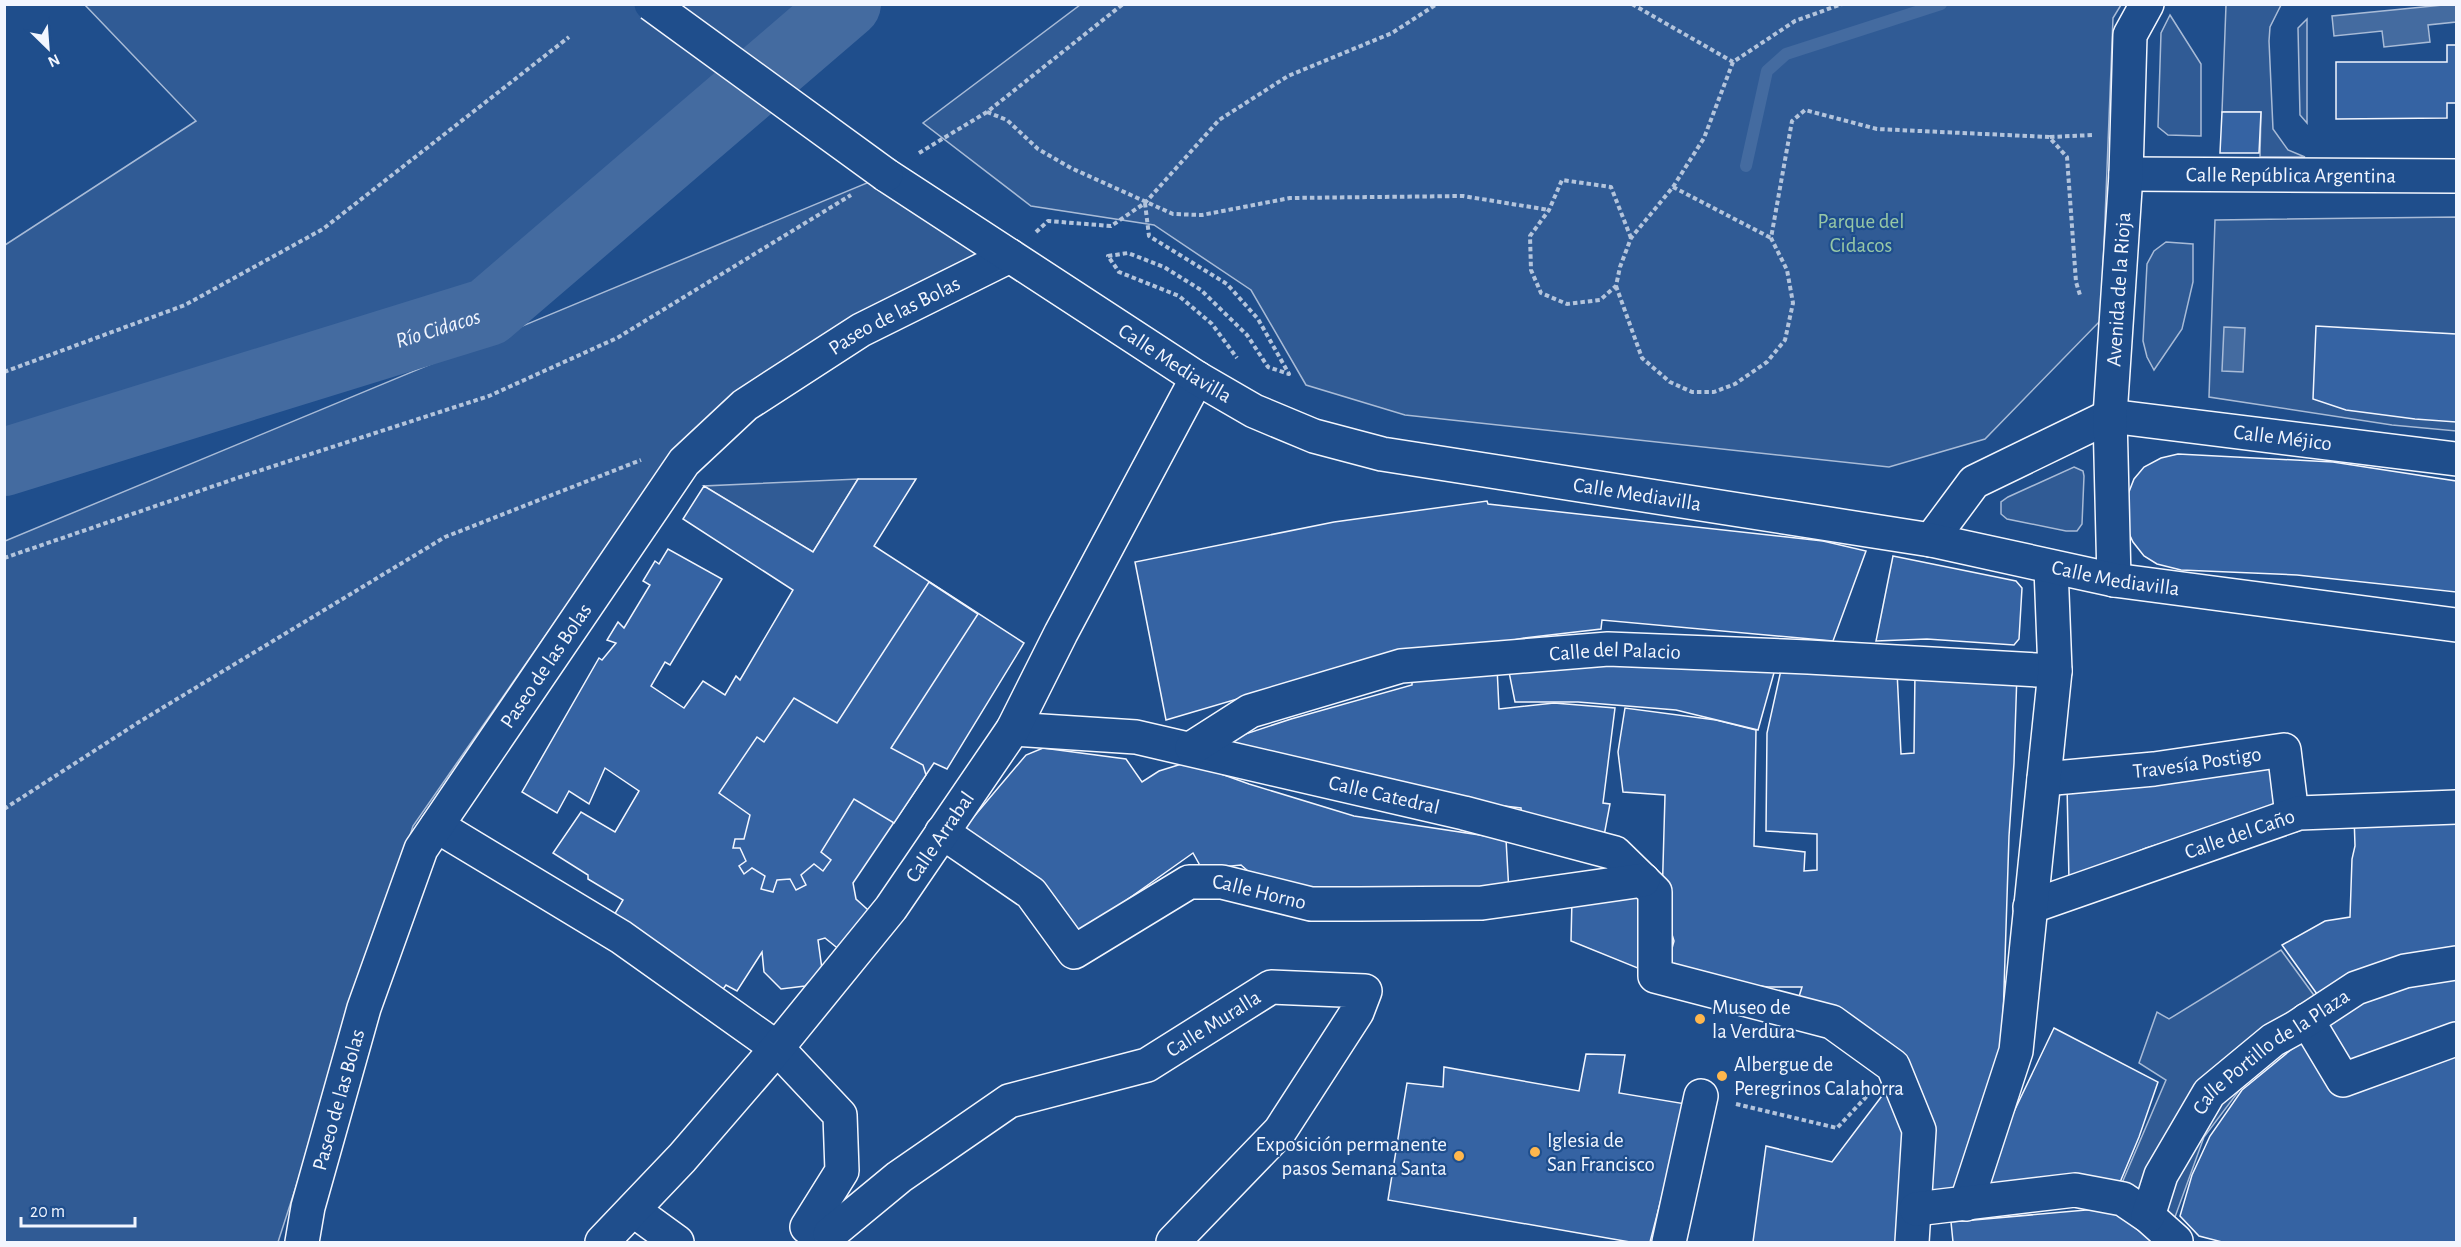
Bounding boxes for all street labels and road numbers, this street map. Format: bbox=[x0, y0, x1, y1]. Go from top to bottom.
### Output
street label: Calle República Argentina bbox=[2186, 164, 2396, 187]
street label: Avenida de la Rioja bbox=[2103, 211, 2134, 367]
street label: Paseo de las Bolas bbox=[825, 273, 964, 359]
street label: Calle Mediavilla bbox=[1115, 320, 1235, 407]
street label: Calle Méjico bbox=[2232, 421, 2333, 454]
street label: Calle Mediavilla bbox=[1572, 474, 1703, 515]
street label: Calle Mediavilla bbox=[2050, 557, 2181, 600]
street label: Paseo de las Bolas bbox=[497, 600, 596, 732]
street label: Calle del Palacio bbox=[1548, 639, 1681, 665]
street label: Travesía Postigo bbox=[2132, 743, 2263, 782]
street label: Calle Catedral bbox=[1327, 772, 1442, 818]
street label: Calle Arrabal bbox=[902, 788, 978, 886]
street label: Calle del Caño bbox=[2182, 805, 2297, 863]
street label: Calle Horno bbox=[1212, 872, 1308, 913]
street label: Calle Portillo de la Plaza bbox=[2189, 985, 2354, 1118]
street label: Calle Muralla bbox=[1162, 986, 1265, 1061]
street label: Paseo de las Bolas bbox=[309, 1027, 369, 1173]

